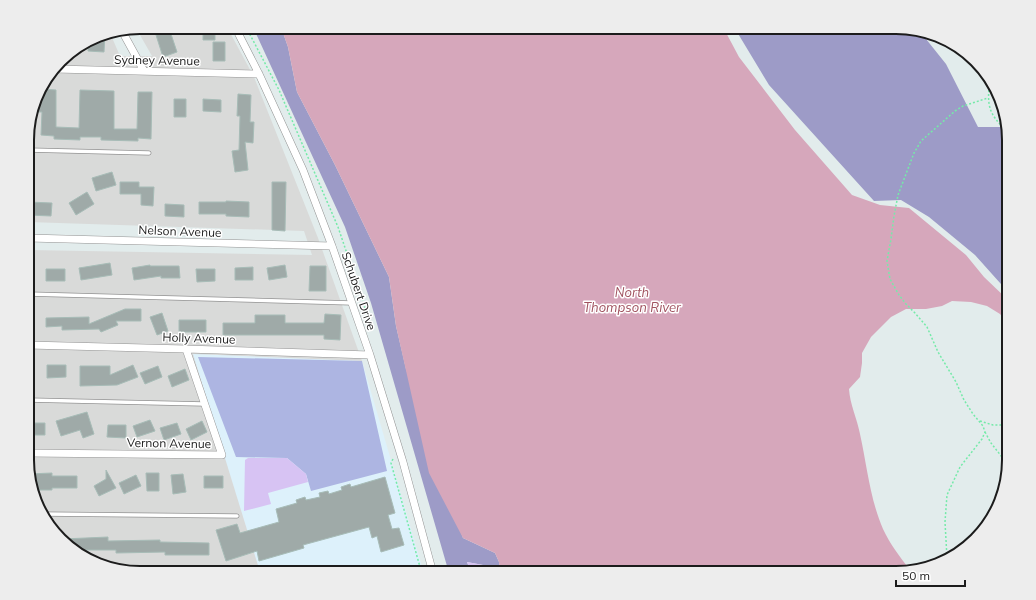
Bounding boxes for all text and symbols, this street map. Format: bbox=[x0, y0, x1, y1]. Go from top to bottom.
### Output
street label: Sydney Avenue bbox=[114, 52, 200, 68]
street label: Nelson Avenue bbox=[138, 222, 222, 240]
street label: Schubert Drive bbox=[339, 250, 379, 332]
water label: North Thompson River bbox=[583, 284, 682, 315]
street label: Holly Avenue bbox=[162, 329, 236, 347]
street label: Vernon Avenue bbox=[127, 435, 211, 451]
scale bar bbox=[896, 562, 965, 588]
text: 50 m bbox=[902, 568, 930, 583]

